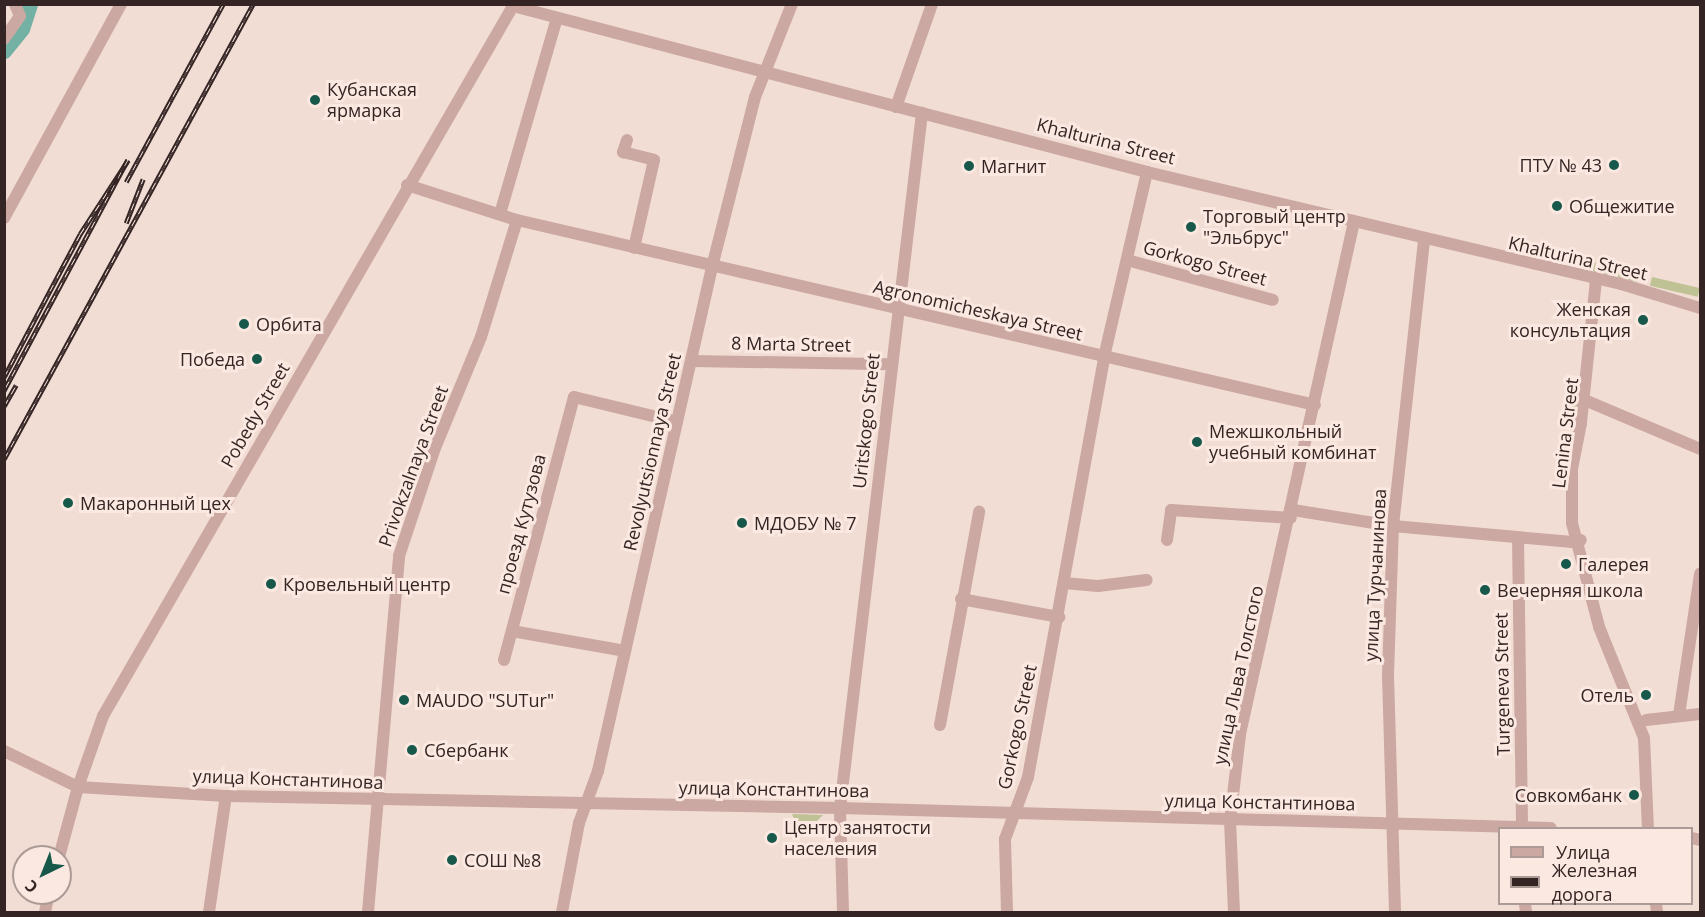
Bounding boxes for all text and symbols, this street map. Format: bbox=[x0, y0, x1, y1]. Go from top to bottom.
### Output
place label: Кубанская ярмарка bbox=[327, 79, 417, 122]
marker: Кубанская ярмарка bbox=[308, 93, 322, 107]
street label: Khalturina Street bbox=[1035, 113, 1177, 169]
place label: ПТУ № 43 bbox=[1520, 154, 1602, 176]
place label: Магнит bbox=[981, 155, 1046, 177]
marker: ПТУ № 43 bbox=[1607, 158, 1621, 172]
marker: Магнит bbox=[962, 159, 976, 173]
place label: Общежитие bbox=[1569, 195, 1675, 217]
marker: Общежитие bbox=[1550, 199, 1564, 213]
place label: Торговый центр "Эльбрус" bbox=[1203, 206, 1346, 248]
marker: Торговый центр "Эльбрус" bbox=[1184, 220, 1198, 234]
street label: Khalturina Street bbox=[1506, 232, 1650, 284]
street label: Gorkogo Street bbox=[1141, 236, 1269, 290]
street label: Agronomicheskaya Street bbox=[871, 275, 1085, 345]
place label: Женская консультация bbox=[1510, 299, 1631, 342]
place label: Орбита bbox=[256, 313, 322, 335]
marker: Женская консультация bbox=[1636, 313, 1650, 327]
marker: Орбита bbox=[237, 317, 251, 331]
street label: 8 Marta Street bbox=[731, 332, 851, 356]
place label: Победа bbox=[180, 348, 245, 370]
street label: Revolyutsionnaya Street bbox=[619, 351, 685, 553]
marker: Победа bbox=[250, 352, 264, 366]
street label: Uritskogo Street bbox=[848, 352, 884, 490]
street label: Pobedy Street bbox=[216, 359, 294, 471]
street label: Lenina Street bbox=[1548, 377, 1582, 489]
street label: Privokzalnaya Street bbox=[374, 382, 452, 550]
place label: Межшкольный учебный комбинат bbox=[1209, 421, 1376, 464]
marker: Межшкольный учебный комбинат bbox=[1190, 435, 1204, 449]
street label: проезд Кутузова bbox=[492, 452, 550, 596]
street label: улица Турчанинова bbox=[1360, 488, 1390, 662]
place label: Макаронный цех bbox=[80, 492, 231, 514]
marker: Макаронный цех bbox=[61, 496, 75, 510]
place label: МДОБУ № 7 bbox=[754, 512, 857, 534]
marker: МДОБУ № 7 bbox=[735, 516, 749, 530]
place label: Галерея bbox=[1578, 553, 1649, 575]
marker: Галерея bbox=[1559, 557, 1573, 571]
place label: Кровельный центр bbox=[283, 573, 451, 595]
marker: Кровельный центр bbox=[264, 577, 278, 591]
place label: Вечерняя школа bbox=[1497, 579, 1643, 601]
street label: улица Льва Толстого bbox=[1208, 583, 1268, 767]
marker: Вечерняя школа bbox=[1478, 583, 1492, 597]
street label: Turgeneva Street bbox=[1490, 612, 1514, 756]
street label: Gorkogo Street bbox=[993, 663, 1041, 791]
place label: Отель bbox=[1581, 684, 1634, 706]
marker: Отель bbox=[1639, 688, 1653, 702]
place label: MAUDO "SUTur" bbox=[416, 689, 554, 711]
marker: MAUDO "SUTur" bbox=[397, 693, 411, 707]
place label: Сбербанк bbox=[424, 739, 509, 761]
marker: Сбербанк bbox=[405, 743, 419, 757]
street label: улица Константинова bbox=[192, 765, 384, 793]
street label: улица Константинова bbox=[678, 777, 870, 801]
place label: Совкомбанк bbox=[1515, 784, 1622, 806]
marker: Совкомбанк bbox=[1627, 788, 1641, 802]
street label: улица Константинова bbox=[1164, 790, 1356, 814]
place label: Центр занятости населения bbox=[784, 817, 931, 860]
legend bbox=[1498, 827, 1693, 905]
marker: Центр занятости населения bbox=[765, 831, 779, 845]
text: Улица bbox=[1556, 840, 1610, 864]
north arrow bbox=[12, 845, 72, 905]
place label: СОШ №8 bbox=[464, 849, 541, 871]
marker: СОШ №8 bbox=[445, 853, 459, 867]
text: Железная дорога bbox=[1552, 858, 1637, 906]
text: С bbox=[20, 875, 42, 898]

